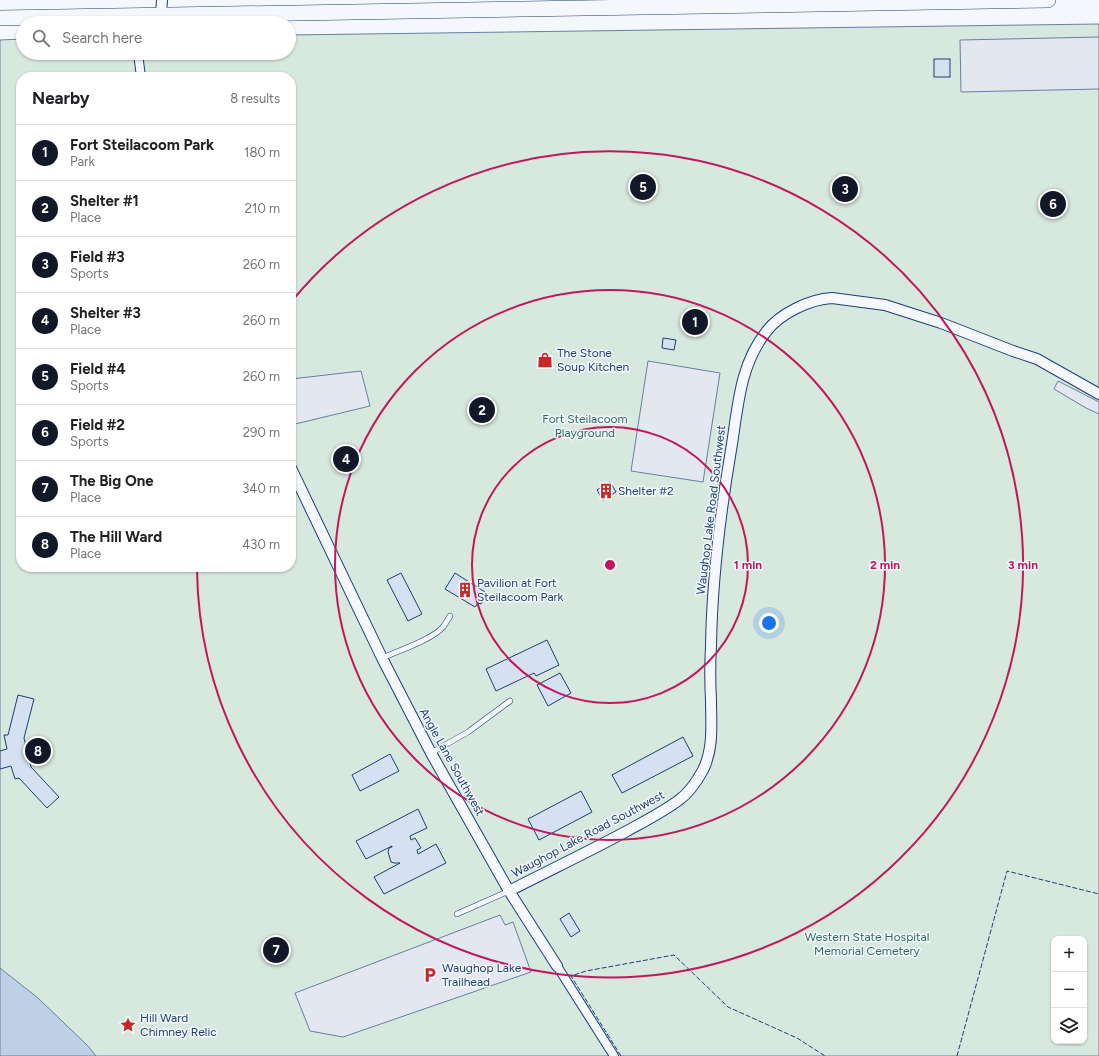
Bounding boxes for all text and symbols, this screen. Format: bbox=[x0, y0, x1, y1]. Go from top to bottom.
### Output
search box bbox=[16, 16, 296, 60]
icon: search bbox=[30, 27, 52, 49]
text: Search here bbox=[62, 29, 142, 47]
text: Nearby bbox=[32, 88, 90, 108]
text: 8 results bbox=[230, 91, 280, 106]
text: Fort Steilacoom Park bbox=[70, 136, 214, 154]
text: 1 bbox=[42, 145, 48, 160]
text: 180 m bbox=[244, 145, 280, 160]
text: Park bbox=[70, 154, 95, 169]
pin: 5 bbox=[630, 172, 656, 202]
pin: 3 bbox=[832, 174, 858, 204]
pin: 6 bbox=[1040, 189, 1066, 219]
text: Shelter #1 bbox=[70, 192, 139, 210]
text: 2 bbox=[41, 201, 49, 216]
text: 210 m bbox=[245, 201, 280, 216]
text: Place bbox=[70, 210, 101, 225]
text: Field #3 bbox=[70, 248, 125, 266]
text: 3 bbox=[41, 257, 49, 272]
text: 260 m bbox=[243, 257, 280, 272]
text: Sports bbox=[70, 266, 109, 281]
text: Shelter #3 bbox=[70, 304, 141, 322]
pin: 1 bbox=[682, 307, 708, 337]
text: 4 bbox=[41, 313, 49, 328]
text: 260 m bbox=[243, 313, 280, 328]
text: Place bbox=[70, 322, 101, 337]
place label: The Stone Soup Kitchen bbox=[557, 346, 629, 374]
shop icon: The Stone Soup Kitchen bbox=[536, 351, 554, 369]
text: Field #4 bbox=[70, 360, 126, 378]
text: 5 bbox=[41, 369, 49, 384]
text: 260 m bbox=[243, 369, 280, 384]
text: Sports bbox=[70, 378, 109, 393]
pin: 2 bbox=[469, 395, 495, 425]
park label: Fort Steilacoom Playground bbox=[542, 412, 628, 440]
text: Field #2 bbox=[70, 416, 125, 434]
street label: Waughop Lake Road Southwest bbox=[694, 424, 728, 596]
text: 6 bbox=[41, 425, 49, 440]
text: 290 m bbox=[243, 425, 280, 440]
text: Sports bbox=[70, 434, 109, 449]
pin: 4 bbox=[333, 444, 359, 474]
text: The Big One bbox=[70, 472, 154, 490]
text: 7 bbox=[41, 481, 49, 496]
text: 340 m bbox=[242, 481, 280, 496]
building icon: Shelter #2 bbox=[597, 482, 615, 500]
place label: Shelter #2 bbox=[618, 484, 674, 498]
text: Place bbox=[70, 490, 101, 505]
text: The Hill Ward bbox=[70, 528, 162, 546]
text: 8 bbox=[41, 537, 49, 552]
text: 430 m bbox=[242, 537, 280, 552]
text: Place bbox=[70, 546, 101, 561]
centre of rings bbox=[603, 558, 617, 572]
text: 1 min bbox=[734, 558, 762, 572]
text: 2 min bbox=[870, 558, 900, 572]
text: 3 min bbox=[1008, 558, 1038, 572]
place label: Pavilion at Fort Steilacoom Park bbox=[477, 576, 564, 604]
building icon: Pavilion at Fort Steilacoom Park bbox=[456, 581, 474, 599]
your location bbox=[759, 613, 779, 633]
street label: Angle Lane Southwest bbox=[417, 706, 488, 819]
pin: 8 bbox=[25, 736, 51, 766]
street label: Waughop Lake Road Southwest bbox=[509, 787, 667, 880]
park label: Western State Hospital Memorial Cemetery bbox=[805, 930, 929, 958]
pin: 7 bbox=[263, 935, 289, 965]
map controls bbox=[1051, 936, 1087, 1044]
button: + bbox=[1051, 936, 1087, 972]
place label: Waughop Lake Trailhead bbox=[442, 961, 522, 989]
parking icon: Waughop Lake Trailhead bbox=[421, 966, 439, 984]
button: − bbox=[1051, 972, 1087, 1008]
button: layers bbox=[1051, 1008, 1087, 1044]
place label: Hill Ward Chimney Relic bbox=[140, 1011, 217, 1039]
place icon: Hill Ward Chimney Relic bbox=[119, 1016, 137, 1034]

